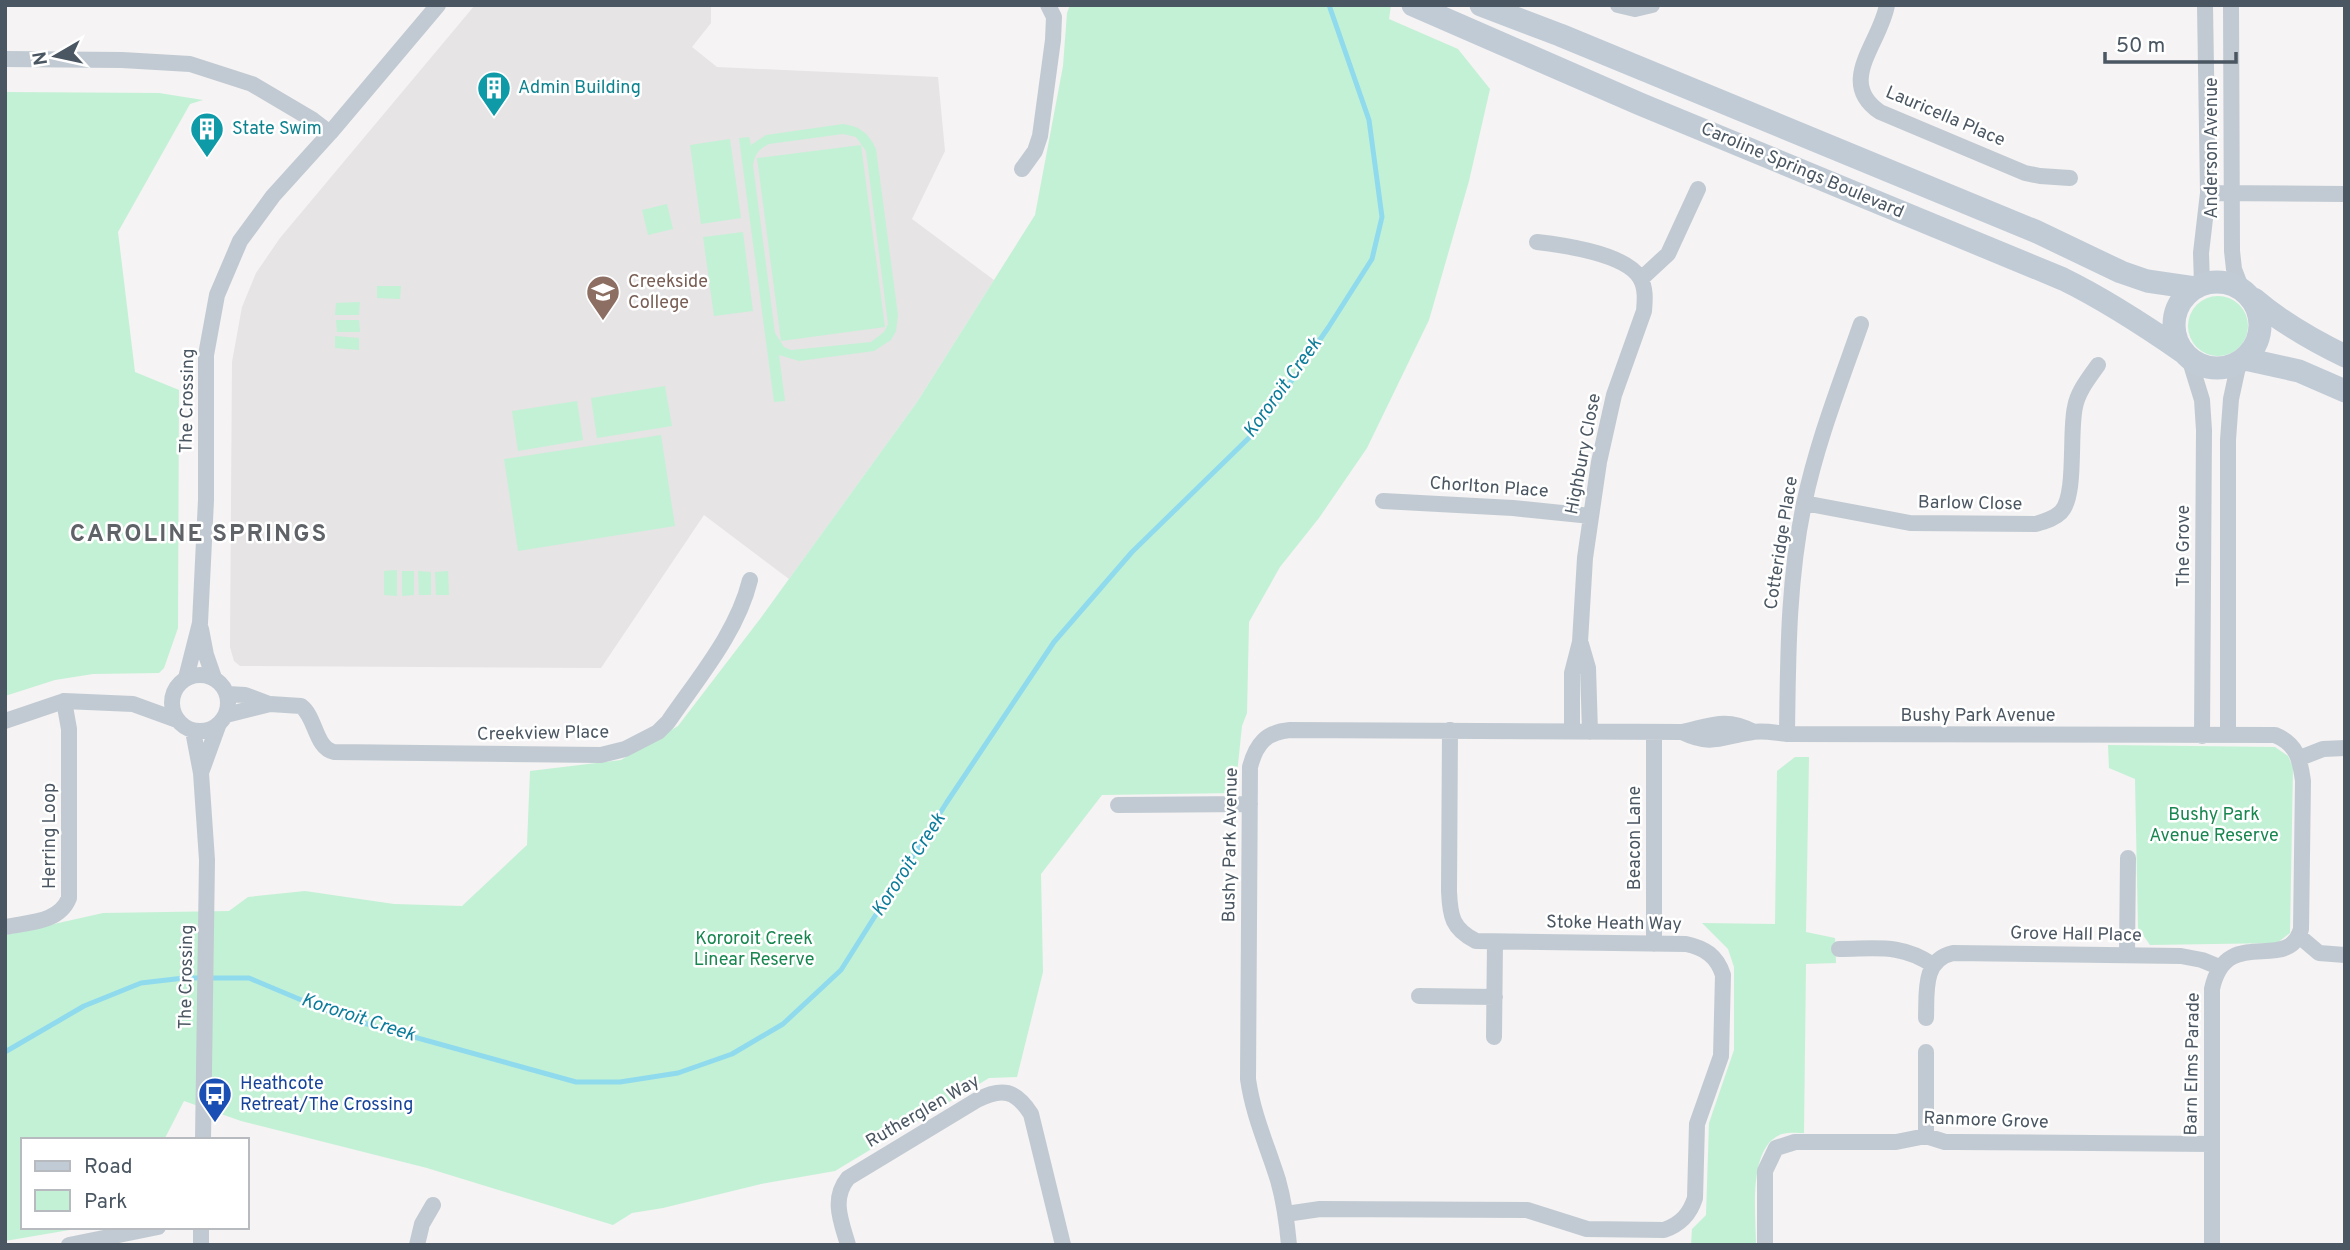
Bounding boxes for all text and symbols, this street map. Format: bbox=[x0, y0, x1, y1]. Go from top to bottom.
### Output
north arrow bbox=[21, 21, 91, 91]
scale bar bbox=[2105, 21, 2236, 65]
text: 50 m bbox=[2116, 33, 2165, 60]
text: N bbox=[28, 50, 54, 67]
building icon: Admin Building bbox=[475, 69, 513, 118]
place label: Admin Building bbox=[518, 77, 641, 100]
street label: Anderson Avenue bbox=[2201, 77, 2224, 219]
street label: Lauricella Place bbox=[1882, 81, 2008, 153]
building icon: State Swim bbox=[188, 110, 226, 159]
place label: State Swim bbox=[232, 118, 322, 141]
street label: Caroline Springs Boulevard bbox=[1697, 118, 1907, 224]
place label: Creekside College bbox=[628, 271, 708, 315]
school or university icon: Creekside College bbox=[584, 273, 622, 322]
water label: Kororoit Creek bbox=[1238, 333, 1328, 443]
street label: The Crossing bbox=[176, 348, 200, 454]
street label: Highbury Close bbox=[1561, 391, 1607, 517]
street label: Chorlton Place bbox=[1429, 472, 1549, 504]
street label: Cotteridge Place bbox=[1760, 475, 1804, 611]
street label: Barlow Close bbox=[1918, 492, 2022, 516]
street label: The Grove bbox=[2173, 505, 2196, 587]
district label: CAROLINE SPRINGS bbox=[70, 520, 328, 550]
street label: Bushy Park Avenue bbox=[1900, 705, 2056, 728]
street label: Creekview Place bbox=[477, 721, 609, 747]
street label: Bushy Park Avenue bbox=[1218, 767, 1244, 923]
street label: Herring Loop bbox=[39, 783, 62, 889]
street label: Beacon Lane bbox=[1624, 786, 1647, 890]
park label: Bushy Park Avenue Reserve bbox=[2149, 804, 2279, 848]
water label: Kororoit Creek bbox=[867, 808, 952, 921]
street label: Stoke Heath Way bbox=[1546, 911, 1682, 937]
street label: Grove Hall Place bbox=[2010, 922, 2142, 948]
street label: The Crossing bbox=[175, 924, 199, 1030]
park label: Kororoit Creek Linear Reserve bbox=[694, 928, 814, 972]
water label: Kororoit Creek bbox=[298, 988, 418, 1048]
street label: Barn Elms Parade bbox=[2180, 992, 2206, 1136]
street label: Rutherglen Way bbox=[862, 1070, 984, 1154]
place label: Heathcote Retreat/The Crossing bbox=[240, 1073, 413, 1117]
bus stop icon: Heathcote Retreat/The Crossing bbox=[196, 1075, 234, 1124]
street label: Ranmore Grove bbox=[1923, 1107, 2049, 1135]
legend bbox=[21, 1138, 248, 1229]
text: Road bbox=[84, 1154, 133, 1181]
text: Park bbox=[84, 1189, 127, 1216]

